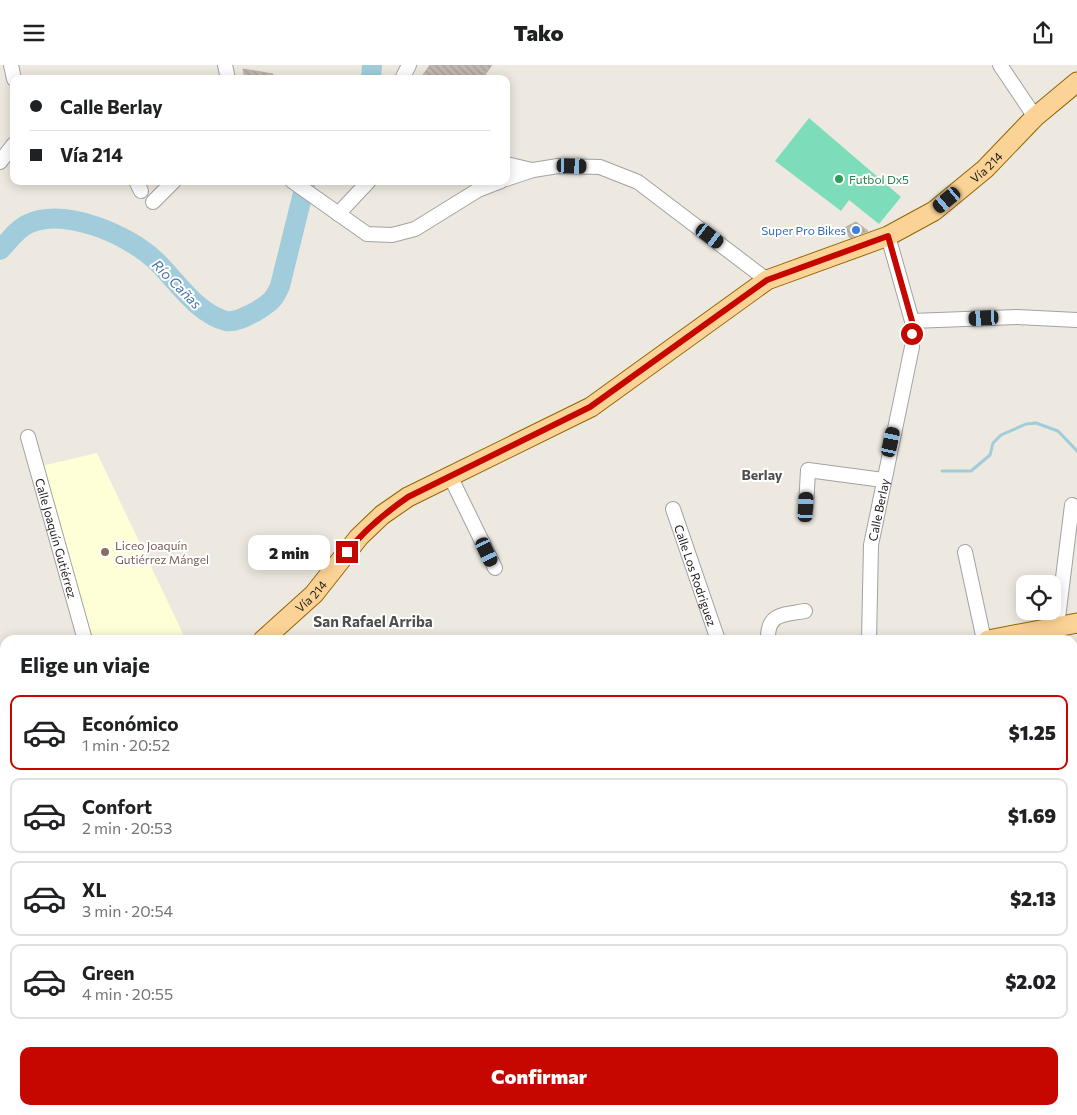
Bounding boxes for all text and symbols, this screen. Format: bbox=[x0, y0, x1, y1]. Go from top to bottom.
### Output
icon: menu bbox=[20, 19, 48, 47]
text: Tako bbox=[513, 19, 564, 46]
icon: share bbox=[1029, 19, 1057, 47]
text: Calle Berlay bbox=[60, 95, 163, 118]
text: Vía 214 bbox=[60, 143, 123, 166]
street label: Vía 214 bbox=[967, 149, 1005, 185]
car bbox=[556, 158, 587, 174]
place label: Futbol Dx5 bbox=[849, 172, 909, 186]
marker: Futbol Dx5 bbox=[833, 173, 845, 185]
car bbox=[930, 185, 963, 215]
car bbox=[693, 221, 726, 251]
place label: Super Pro Bikes bbox=[761, 223, 846, 237]
marker: Super Pro Bikes bbox=[850, 224, 862, 236]
water label: Río Cañas bbox=[149, 256, 205, 312]
car bbox=[968, 310, 999, 326]
route start bbox=[901, 323, 923, 345]
car bbox=[880, 426, 901, 458]
district label: Berlay bbox=[741, 466, 783, 483]
street label: Calle Joaquín Gutiérrez bbox=[33, 477, 80, 600]
street label: Calle Berlay bbox=[865, 477, 892, 542]
car bbox=[797, 492, 814, 522]
street label: Calle Los Rodriguez bbox=[672, 523, 720, 628]
callout: 2 min bbox=[247, 535, 330, 569]
car bbox=[473, 535, 500, 569]
place label: Liceo Joaquín Gutiérrez Mángel bbox=[115, 538, 209, 566]
route end bbox=[336, 541, 358, 563]
text: 2 min bbox=[269, 543, 309, 562]
marker: Liceo Joaquín Gutiérrez Mángel bbox=[99, 546, 111, 558]
map controls bbox=[1016, 575, 1061, 620]
button: locate bbox=[1016, 575, 1061, 620]
street label: Vía 214 bbox=[292, 577, 329, 615]
district label: San Rafael Arriba bbox=[313, 612, 433, 630]
text: Elige un viaje bbox=[20, 651, 150, 678]
icon: car bbox=[22, 710, 67, 755]
text: Económico bbox=[82, 712, 179, 735]
text: $1.25 bbox=[1009, 721, 1056, 744]
text: 1 min · 20:52 bbox=[82, 735, 170, 754]
icon: car bbox=[22, 793, 67, 838]
text: Confort bbox=[82, 795, 152, 818]
text: $1.69 bbox=[1008, 804, 1056, 827]
text: 2 min · 20:53 bbox=[82, 818, 172, 837]
icon: car bbox=[22, 876, 67, 921]
text: XL bbox=[82, 878, 107, 901]
text: $2.13 bbox=[1010, 887, 1056, 910]
text: 3 min · 20:54 bbox=[82, 901, 173, 920]
icon: car bbox=[22, 959, 67, 1004]
text: Green bbox=[82, 961, 134, 984]
text: $2.02 bbox=[1005, 970, 1056, 993]
text: 4 min · 20:55 bbox=[82, 984, 173, 1003]
button: Confirmar bbox=[20, 1047, 1058, 1105]

